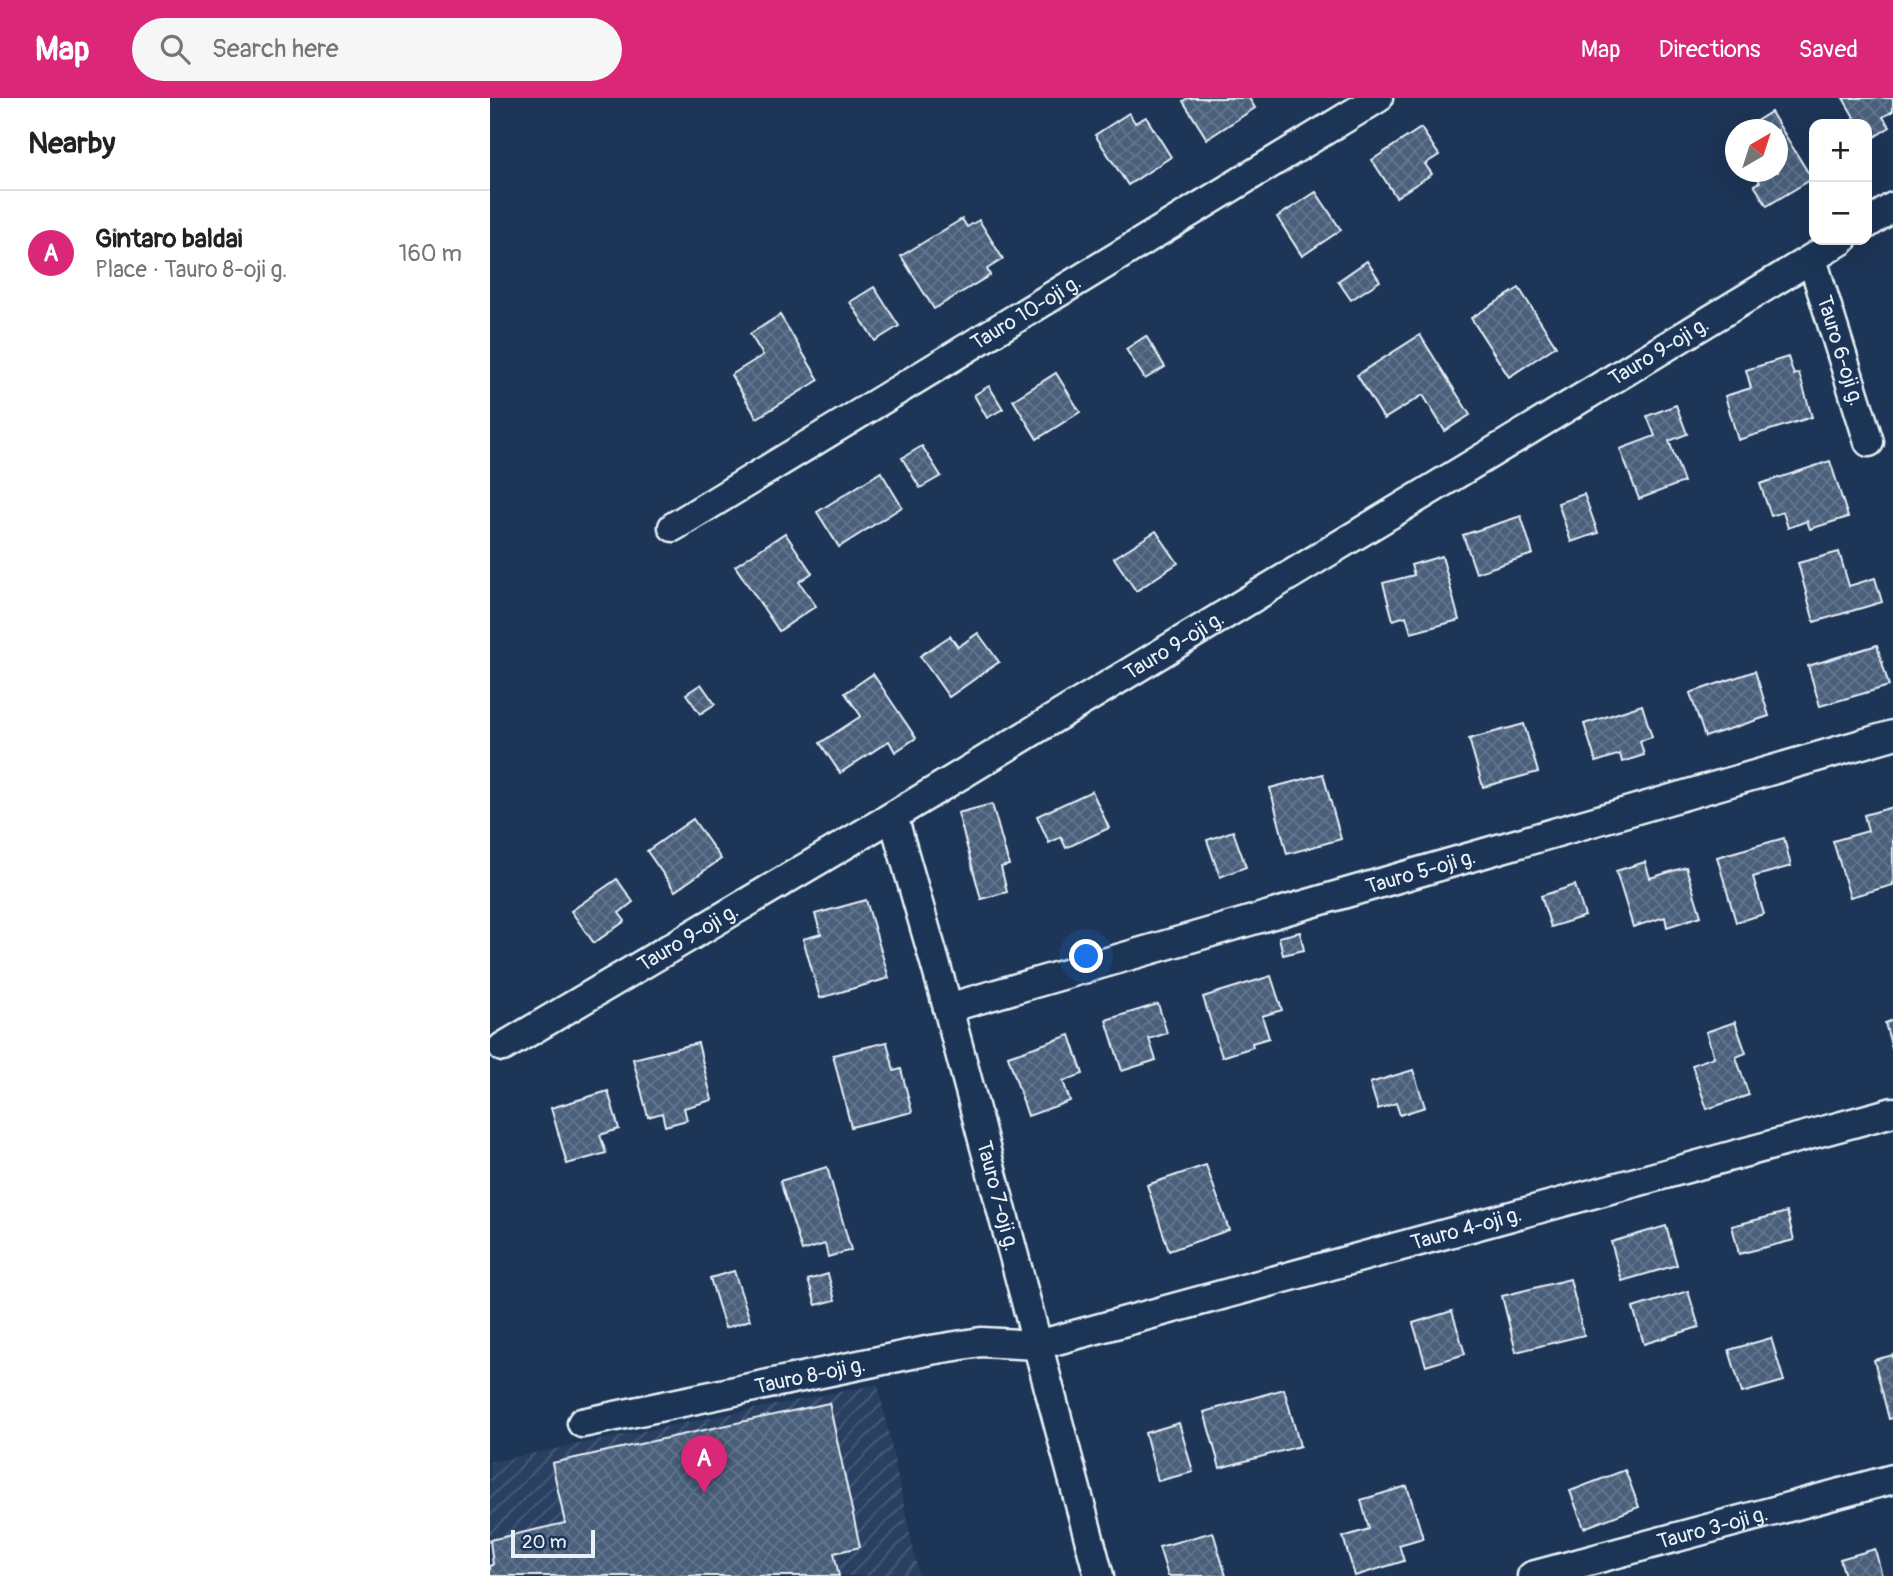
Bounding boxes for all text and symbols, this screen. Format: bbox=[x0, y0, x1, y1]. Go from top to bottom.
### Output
search box bbox=[132, 18, 622, 81]
text: Map bbox=[35, 29, 90, 70]
icon: search bbox=[156, 30, 194, 68]
text: Search here bbox=[212, 33, 339, 65]
text: Map bbox=[1581, 35, 1621, 64]
text: Directions bbox=[1659, 35, 1760, 64]
text: Saved bbox=[1798, 35, 1858, 64]
north arrow bbox=[1725, 119, 1788, 182]
map controls bbox=[1809, 119, 1872, 245]
button: + bbox=[1809, 119, 1872, 182]
text: Nearby bbox=[28, 125, 115, 162]
button: − bbox=[1809, 182, 1872, 245]
text: Gintaro baldai bbox=[95, 223, 243, 255]
text: A bbox=[44, 239, 58, 268]
text: 160 m bbox=[398, 239, 462, 268]
text: Place · Tauro 8-oji g. bbox=[95, 255, 287, 284]
street label: Tauro 10-oji g. bbox=[966, 269, 1086, 357]
street label: Tauro 6-oji g. bbox=[1810, 292, 1870, 409]
street label: Tauro 9-oji g. bbox=[1604, 311, 1714, 392]
street label: Tauro 9-oji g. bbox=[1119, 605, 1229, 687]
street label: Tauro 5-oji g. bbox=[1363, 843, 1479, 901]
street label: Tauro 9-oji g. bbox=[633, 898, 744, 978]
your location bbox=[1069, 939, 1103, 973]
street label: Tauro 7-oji g. bbox=[970, 1138, 1025, 1254]
street label: Tauro 4-oji g. bbox=[1408, 1201, 1525, 1257]
street label: Tauro 8-oji g. bbox=[752, 1351, 868, 1401]
pin: A bbox=[681, 1435, 727, 1493]
street label: Tauro 3-oji g. bbox=[1654, 1500, 1771, 1556]
scale bar bbox=[511, 1527, 595, 1559]
text: 20 m bbox=[522, 1530, 567, 1554]

